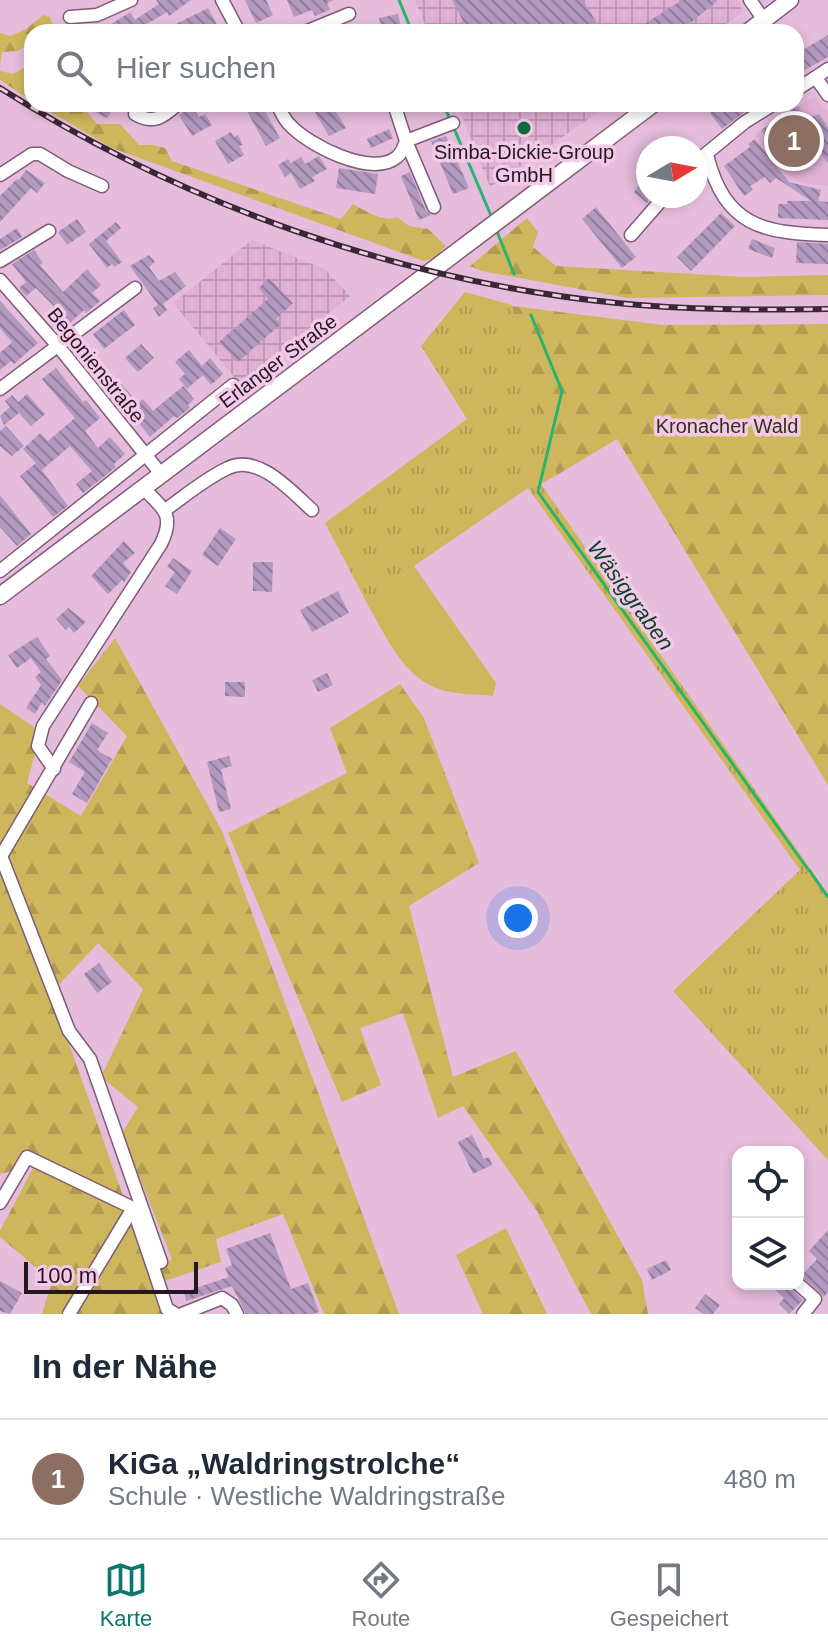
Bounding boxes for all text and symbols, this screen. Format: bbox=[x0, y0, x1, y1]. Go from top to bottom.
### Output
search box bbox=[24, 24, 804, 112]
icon: search bbox=[52, 46, 96, 90]
text: Hier suchen bbox=[116, 51, 276, 84]
pin: 1 bbox=[768, 111, 820, 171]
marker: Simba-Dickie-Group GmbH bbox=[515, 119, 533, 137]
north arrow bbox=[636, 136, 708, 208]
place label: Simba-Dickie-Group GmbH bbox=[434, 141, 614, 186]
street label: Begonienstraße bbox=[43, 303, 149, 427]
street label: Erlanger Straße bbox=[215, 310, 341, 412]
park label: Kronacher Wald bbox=[656, 415, 798, 437]
water label: Wäsiggraben bbox=[582, 536, 679, 655]
your location bbox=[498, 898, 538, 938]
map controls bbox=[732, 1146, 804, 1290]
button: locate bbox=[732, 1146, 804, 1218]
button: layers bbox=[732, 1218, 804, 1290]
scale bar bbox=[24, 1258, 198, 1294]
text: 100 m bbox=[36, 1263, 97, 1288]
text: In der Nähe bbox=[32, 1347, 217, 1385]
text: KiGa „Waldringstrolche“ bbox=[108, 1447, 460, 1480]
text: 1 bbox=[51, 1464, 65, 1494]
text: 480 m bbox=[724, 1464, 796, 1494]
text: Schule · Westliche Waldringstraße bbox=[108, 1481, 505, 1511]
tab: Karte bbox=[100, 1558, 152, 1632]
tab: Route bbox=[352, 1558, 410, 1632]
tab: Gespeichert bbox=[610, 1558, 728, 1632]

